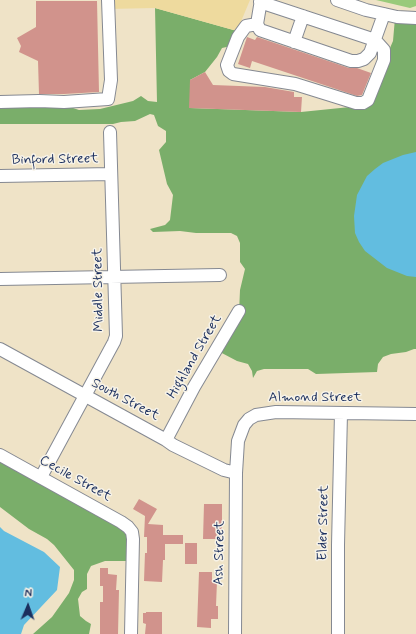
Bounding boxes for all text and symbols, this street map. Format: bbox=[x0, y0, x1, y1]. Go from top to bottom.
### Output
street label: Binford Street bbox=[11, 151, 99, 169]
street label: Middle Street bbox=[90, 248, 108, 332]
street label: Highland Street bbox=[164, 312, 226, 402]
street label: South Street bbox=[88, 375, 162, 425]
street label: Almond Street bbox=[269, 390, 361, 406]
street label: Cecile Street bbox=[36, 452, 114, 506]
street label: Elder Street bbox=[315, 485, 333, 561]
street label: Ash Street bbox=[211, 520, 229, 586]
north arrow bbox=[8, 586, 48, 626]
text: N bbox=[25, 587, 32, 601]

